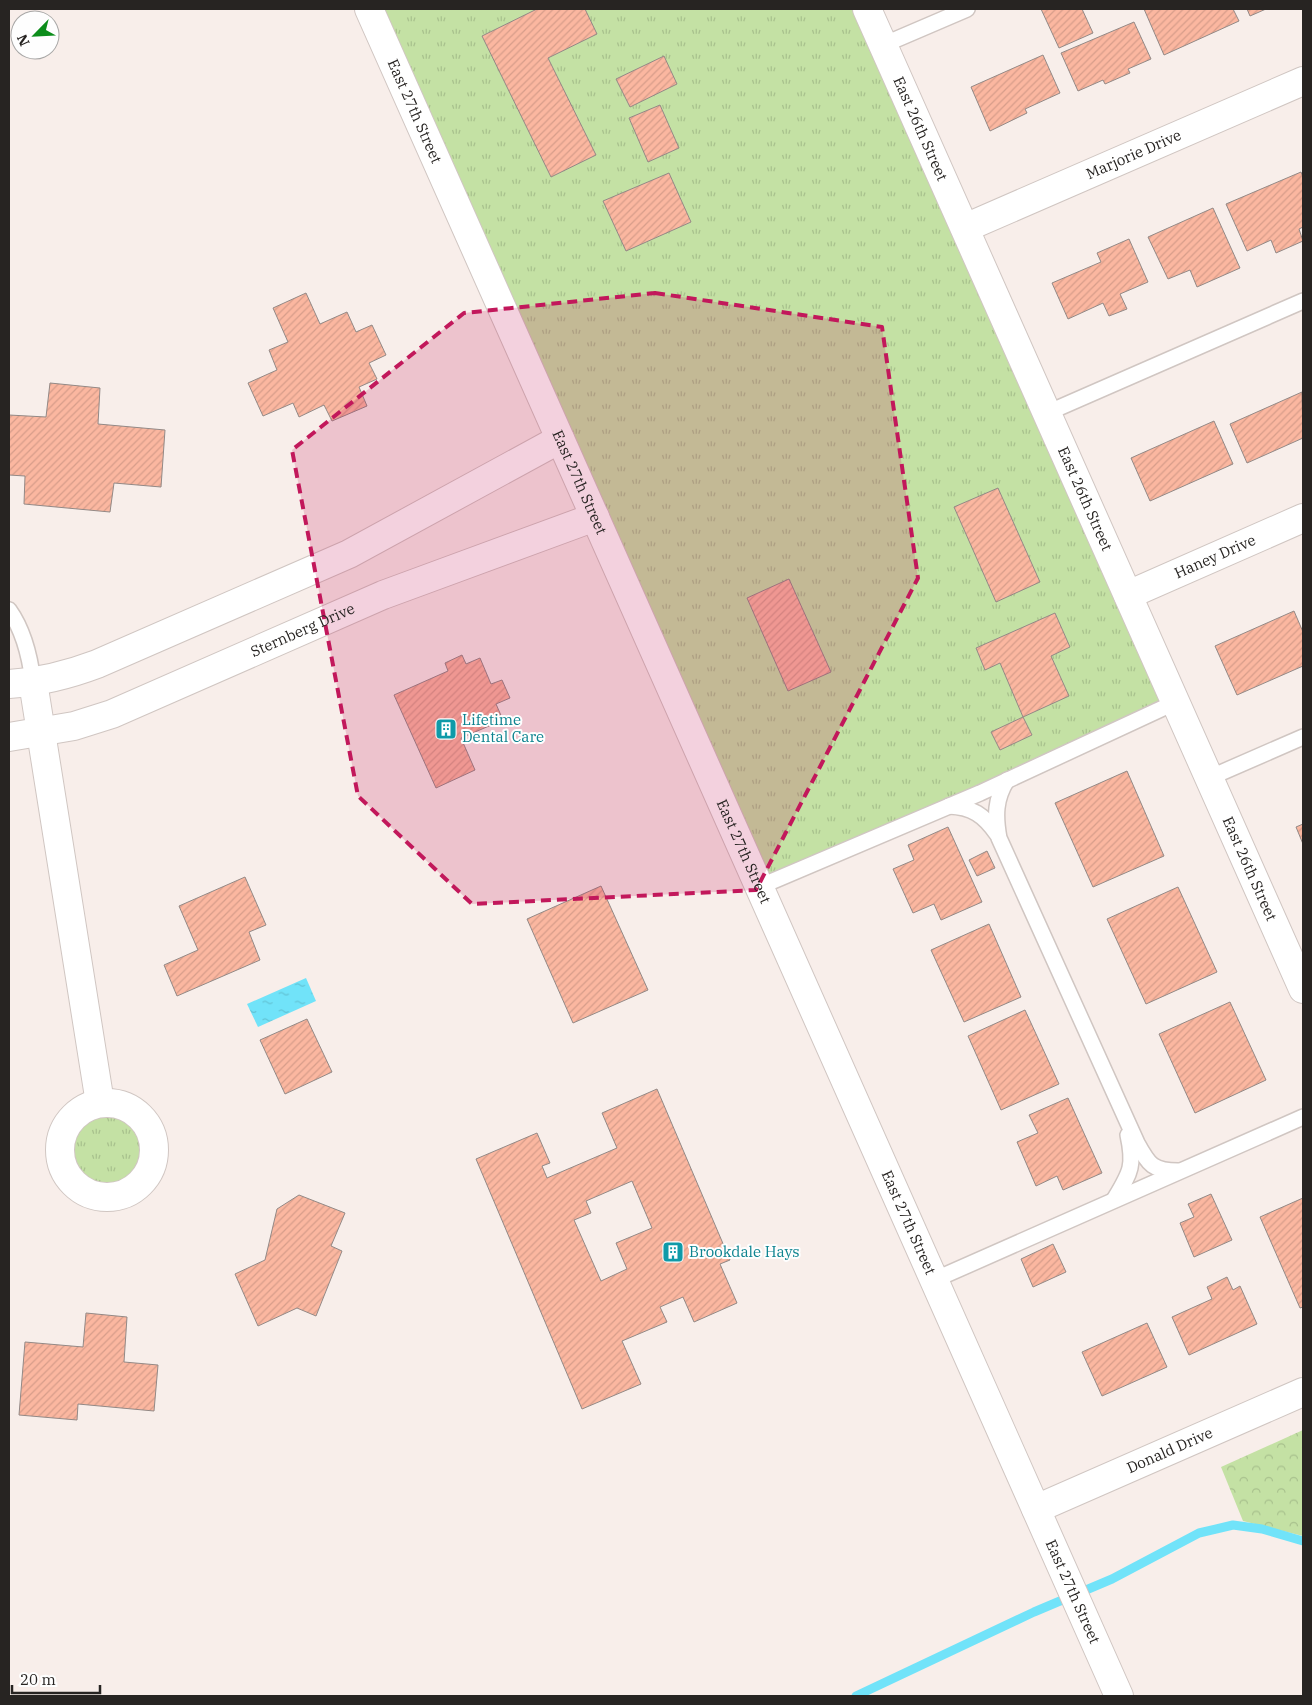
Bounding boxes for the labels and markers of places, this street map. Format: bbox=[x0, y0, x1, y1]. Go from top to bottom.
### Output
place label: Lifetime Dental Care bbox=[462, 710, 544, 746]
building icon: Lifetime Dental Care bbox=[434, 717, 458, 741]
building icon: Brookdale Hays bbox=[661, 1240, 685, 1264]
place label: Brookdale Hays bbox=[689, 1242, 800, 1261]

